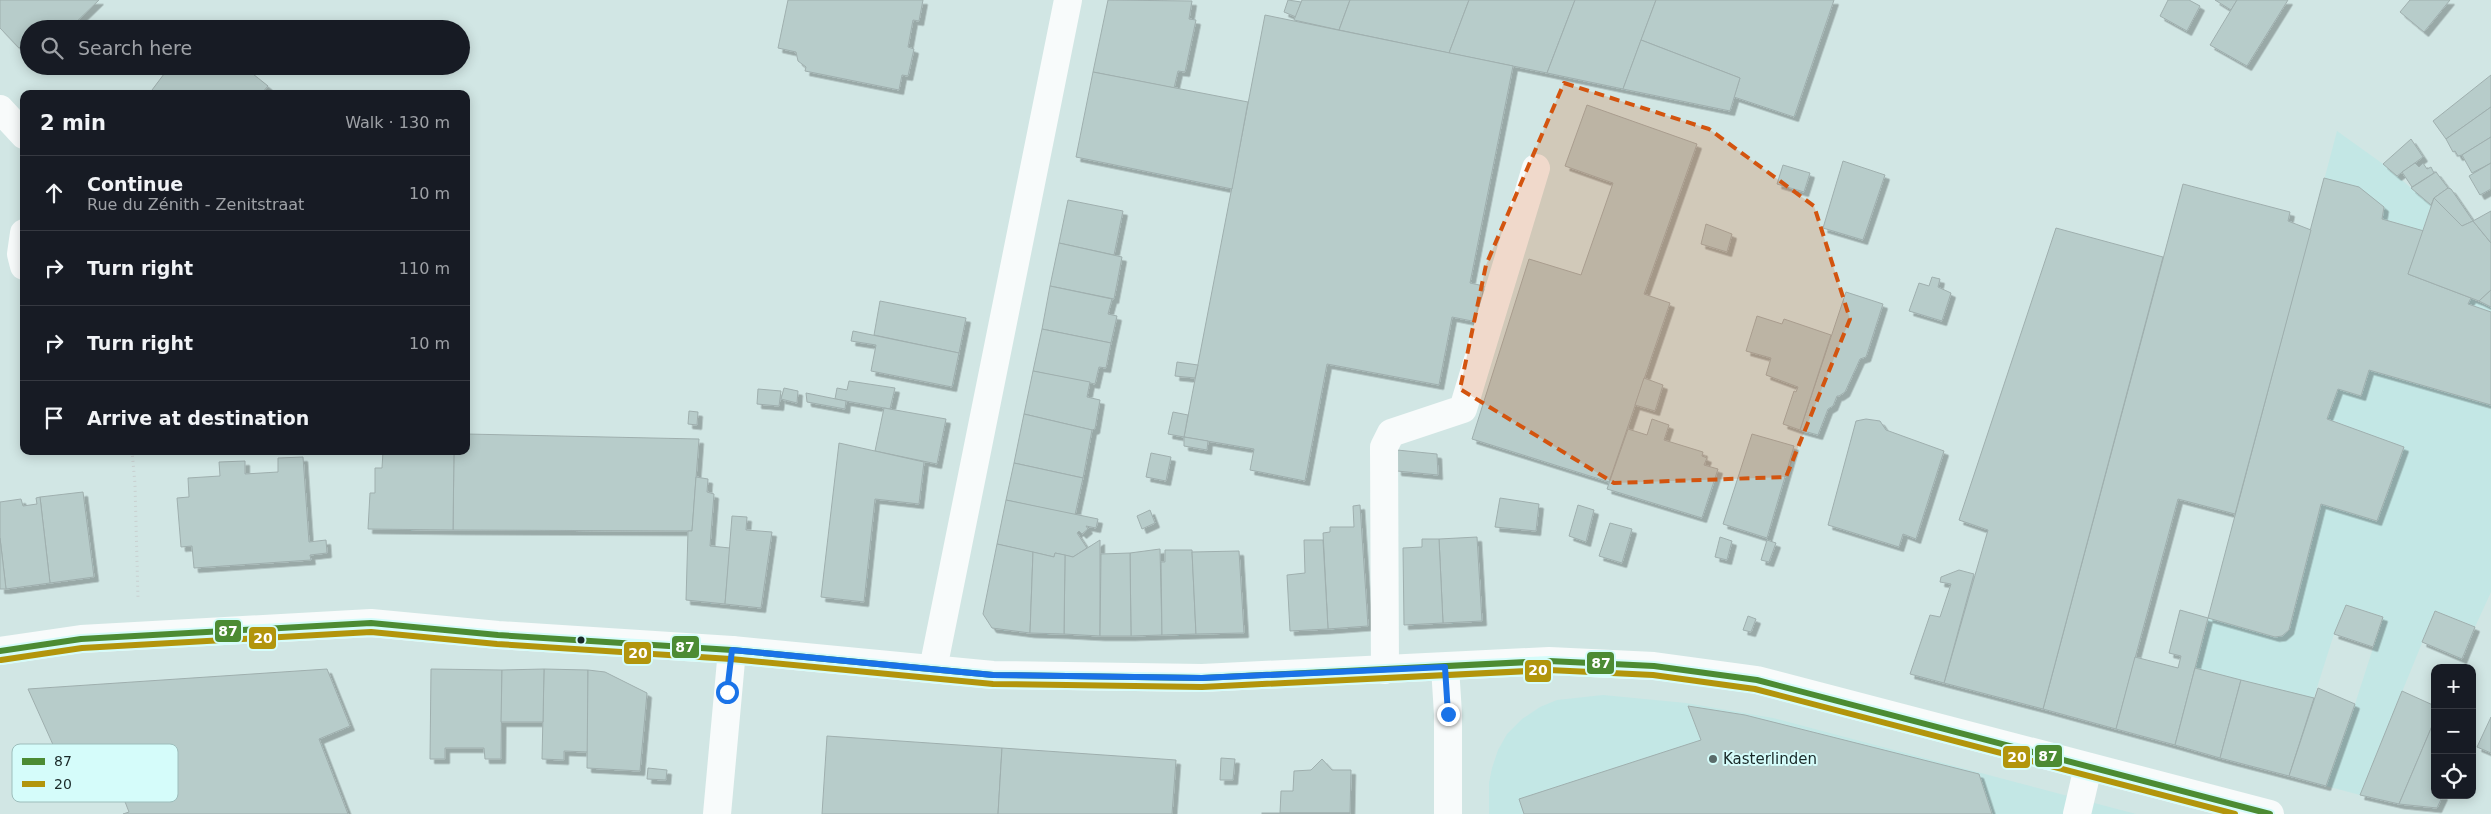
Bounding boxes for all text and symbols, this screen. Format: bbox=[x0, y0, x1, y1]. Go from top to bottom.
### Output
search box bbox=[20, 20, 470, 75]
icon: search bbox=[38, 34, 66, 62]
text: Search here bbox=[78, 37, 192, 59]
text: 2 min bbox=[40, 111, 106, 135]
text: Walk · 130 m bbox=[345, 113, 450, 132]
text: Continue bbox=[87, 173, 183, 195]
icon: ahead bbox=[40, 179, 68, 207]
text: 10 m bbox=[409, 184, 450, 203]
text: Rue du Zénith - Zenitstraat bbox=[87, 195, 304, 214]
icon: right bbox=[40, 254, 68, 282]
text: Turn right bbox=[87, 257, 193, 279]
text: 110 m bbox=[399, 259, 450, 278]
icon: right bbox=[40, 329, 68, 357]
text: Turn right bbox=[87, 332, 193, 354]
text: 10 m bbox=[409, 334, 450, 353]
icon: arrive bbox=[40, 404, 68, 432]
text: Arrive at destination bbox=[87, 407, 309, 429]
line badge: 87 bbox=[214, 619, 242, 643]
text: 87 bbox=[218, 623, 238, 639]
line badge: 20 bbox=[248, 626, 277, 650]
text: 20 bbox=[253, 630, 273, 646]
unlabelled marker bbox=[576, 635, 586, 645]
line badge: 87 bbox=[671, 635, 700, 659]
text: 87 bbox=[675, 639, 695, 655]
line badge: 20 bbox=[623, 641, 652, 665]
text: 20 bbox=[628, 645, 648, 661]
line badge: 87 bbox=[1586, 651, 1615, 675]
text: 87 bbox=[1591, 655, 1611, 671]
line badge: 20 bbox=[1524, 659, 1552, 683]
text: 20 bbox=[1528, 662, 1548, 678]
map controls bbox=[2431, 664, 2476, 799]
button: + bbox=[2431, 664, 2476, 709]
route start bbox=[716, 681, 739, 704]
route end bbox=[1437, 703, 1460, 726]
button: − bbox=[2431, 709, 2476, 754]
legend bbox=[12, 744, 178, 802]
line badge: 87 bbox=[2034, 744, 2063, 768]
line badge: 20 bbox=[2002, 745, 2031, 769]
text: 87 bbox=[2038, 748, 2058, 764]
text: 20 bbox=[2007, 749, 2027, 765]
place label: Kasterlinden bbox=[1723, 750, 1817, 768]
text: 87 bbox=[54, 753, 72, 769]
marker: Kasterlinden bbox=[1707, 753, 1719, 765]
button: locate bbox=[2431, 754, 2476, 799]
text: 20 bbox=[54, 776, 72, 792]

